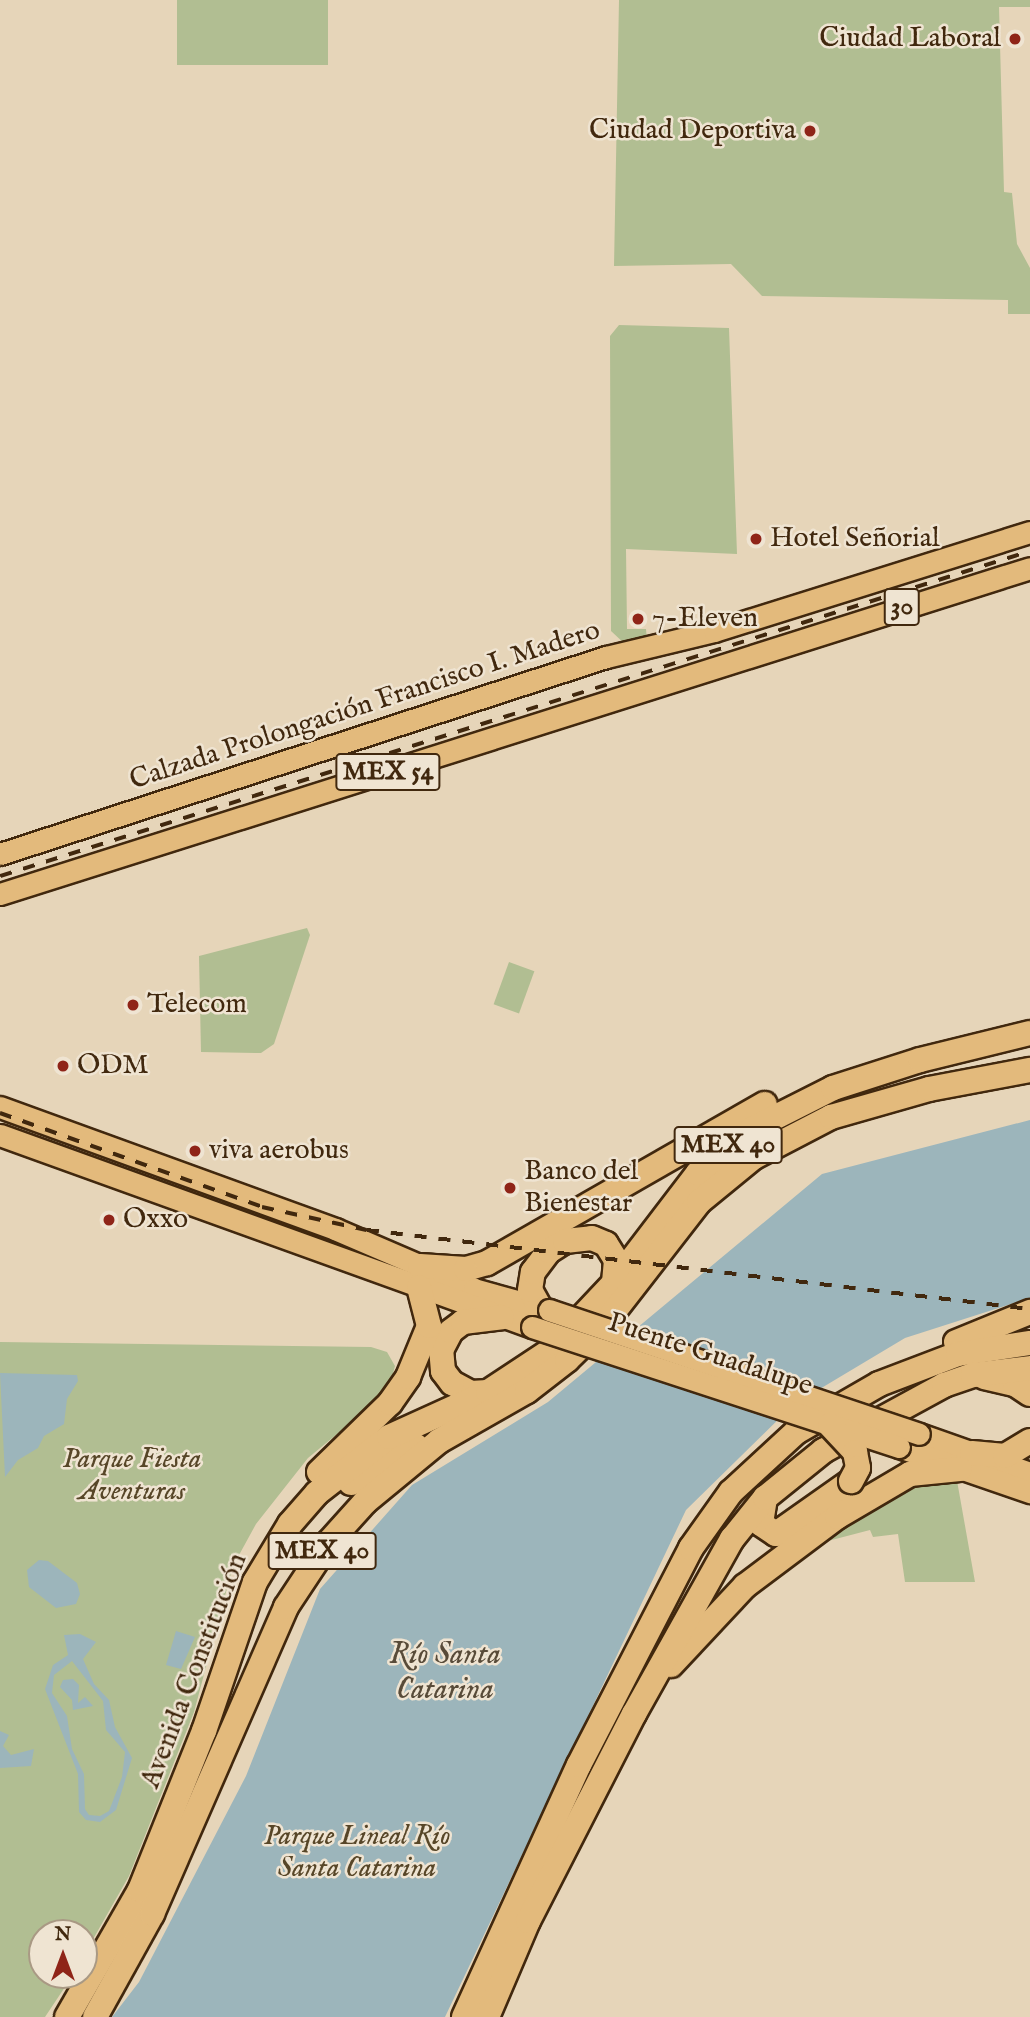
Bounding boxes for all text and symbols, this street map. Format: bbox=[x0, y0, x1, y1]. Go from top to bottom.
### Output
place label: Ciudad Laboral bbox=[819, 22, 1001, 56]
marker: Ciudad Laboral bbox=[1007, 31, 1023, 47]
place label: Ciudad Deportiva bbox=[589, 114, 796, 148]
marker: Ciudad Deportiva bbox=[802, 123, 818, 139]
place label: Hotel Señorial bbox=[770, 522, 940, 556]
marker: Hotel Señorial bbox=[748, 531, 764, 547]
road number: 30 bbox=[883, 584, 921, 629]
place label: 7-Eleven bbox=[652, 602, 758, 636]
marker: 7-Eleven bbox=[630, 611, 646, 627]
street label: Calzada Prolongación Francisco I. Madero bbox=[126, 614, 604, 798]
road number: MEX 54 bbox=[334, 750, 442, 794]
place label: Telecom bbox=[147, 988, 247, 1022]
marker: Telecom bbox=[125, 997, 141, 1013]
place label: ODM bbox=[77, 1049, 148, 1083]
marker: ODM bbox=[55, 1058, 71, 1074]
road number: MEX 40 bbox=[672, 1122, 784, 1168]
place label: viva aerobus bbox=[209, 1134, 349, 1168]
marker: viva aerobus bbox=[187, 1143, 203, 1159]
place label: Banco del Bienestar bbox=[524, 1155, 638, 1221]
marker: Banco del Bienestar bbox=[502, 1180, 518, 1196]
place label: Oxxo bbox=[123, 1203, 188, 1237]
marker: Oxxo bbox=[101, 1212, 117, 1228]
street label: Puente Guadalupe bbox=[604, 1306, 816, 1404]
park label: Parque Fiesta Aventuras bbox=[62, 1443, 202, 1509]
road number: MEX 40 bbox=[266, 1528, 378, 1574]
street label: Avenida Constitución bbox=[135, 1549, 255, 1793]
water label: Río Santa Catarina bbox=[389, 1637, 501, 1708]
park label: Parque Lineal Río Santa Catarina bbox=[264, 1820, 450, 1886]
north arrow bbox=[28, 1919, 98, 1989]
text: N bbox=[55, 1923, 71, 1947]

